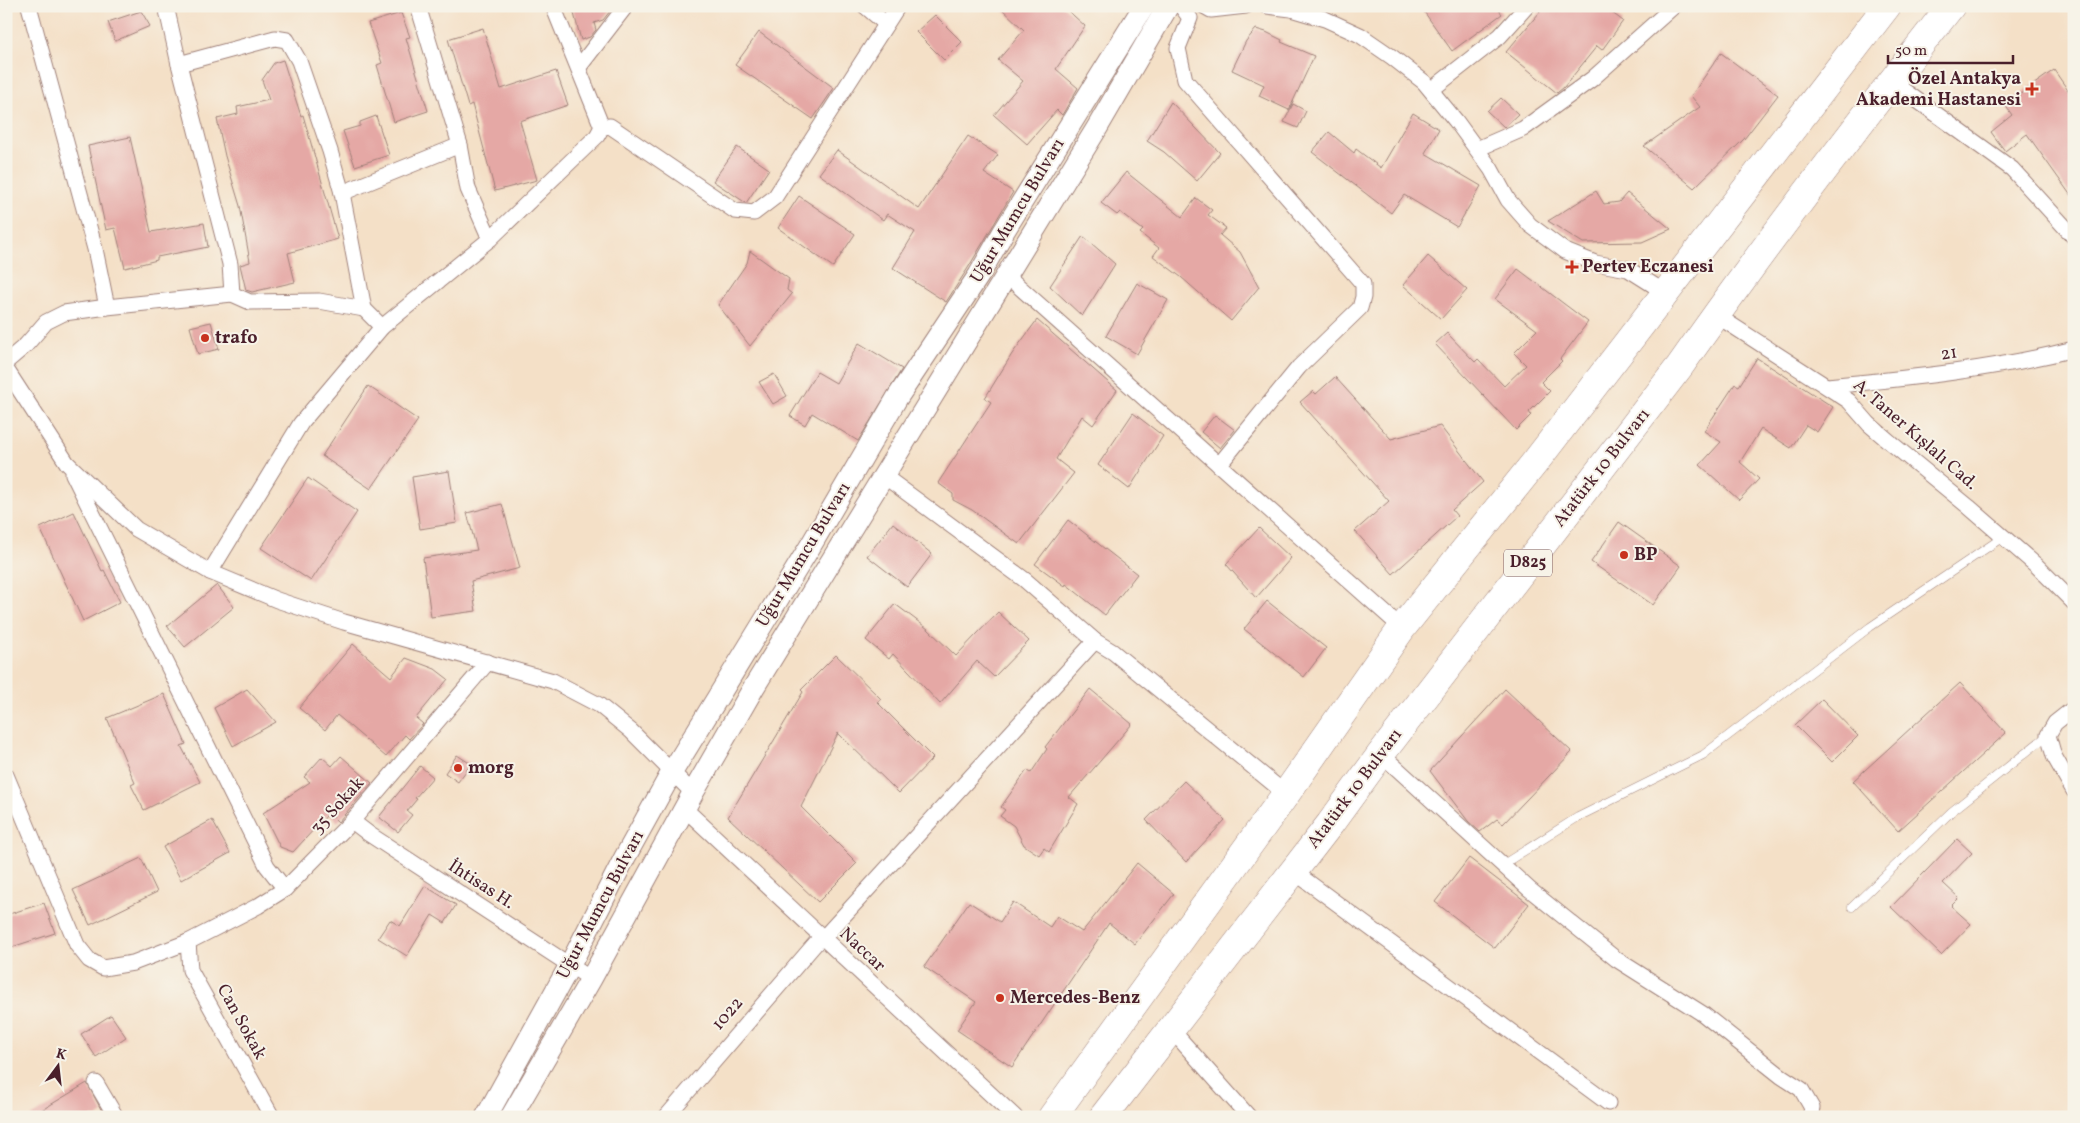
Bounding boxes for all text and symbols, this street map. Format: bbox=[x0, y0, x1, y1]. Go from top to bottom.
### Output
scale bar bbox=[1888, 32, 2012, 64]
text: 50 m bbox=[1895, 41, 1927, 62]
place label: Özel Antakya Akademi Hastanesi bbox=[1856, 67, 2021, 113]
marker: Özel Antakya Akademi Hastanesi bbox=[2025, 82, 2039, 96]
street label: Uğur Mumcu Bulvarı bbox=[965, 134, 1071, 288]
place label: Pertev Eczanesi bbox=[1582, 255, 1714, 280]
marker: Pertev Eczanesi bbox=[1566, 261, 1578, 273]
place label: trafo bbox=[215, 326, 258, 351]
marker: trafo bbox=[199, 332, 211, 344]
street label: 21 bbox=[1939, 340, 1959, 368]
street label: A. Taner Kışlalı Cad. bbox=[1847, 374, 1983, 496]
street label: Atatürk 10 Bulvarı bbox=[1548, 403, 1656, 533]
street label: Uğur Mumcu Bulvarı bbox=[751, 478, 857, 632]
place label: BP bbox=[1634, 543, 1658, 568]
marker: BP bbox=[1618, 549, 1630, 561]
road number: D825 bbox=[1504, 550, 1552, 576]
street label: Atatürk 10 Bulvarı bbox=[1302, 724, 1408, 854]
place label: morg bbox=[468, 756, 514, 781]
marker: morg bbox=[452, 762, 464, 774]
street label: 35 Sokak bbox=[305, 772, 371, 840]
street label: Uğur Mumcu Bulvarı bbox=[551, 826, 651, 984]
street label: İhtisas H. bbox=[443, 854, 519, 916]
street label: Naccar bbox=[833, 922, 891, 978]
street label: Can Sokak bbox=[210, 980, 272, 1065]
place label: Mercedes-Benz bbox=[1010, 986, 1140, 1011]
street label: 1022 bbox=[706, 992, 750, 1036]
marker: Mercedes-Benz bbox=[994, 992, 1006, 1004]
north arrow bbox=[32, 1040, 82, 1090]
text: K bbox=[54, 1044, 68, 1065]

